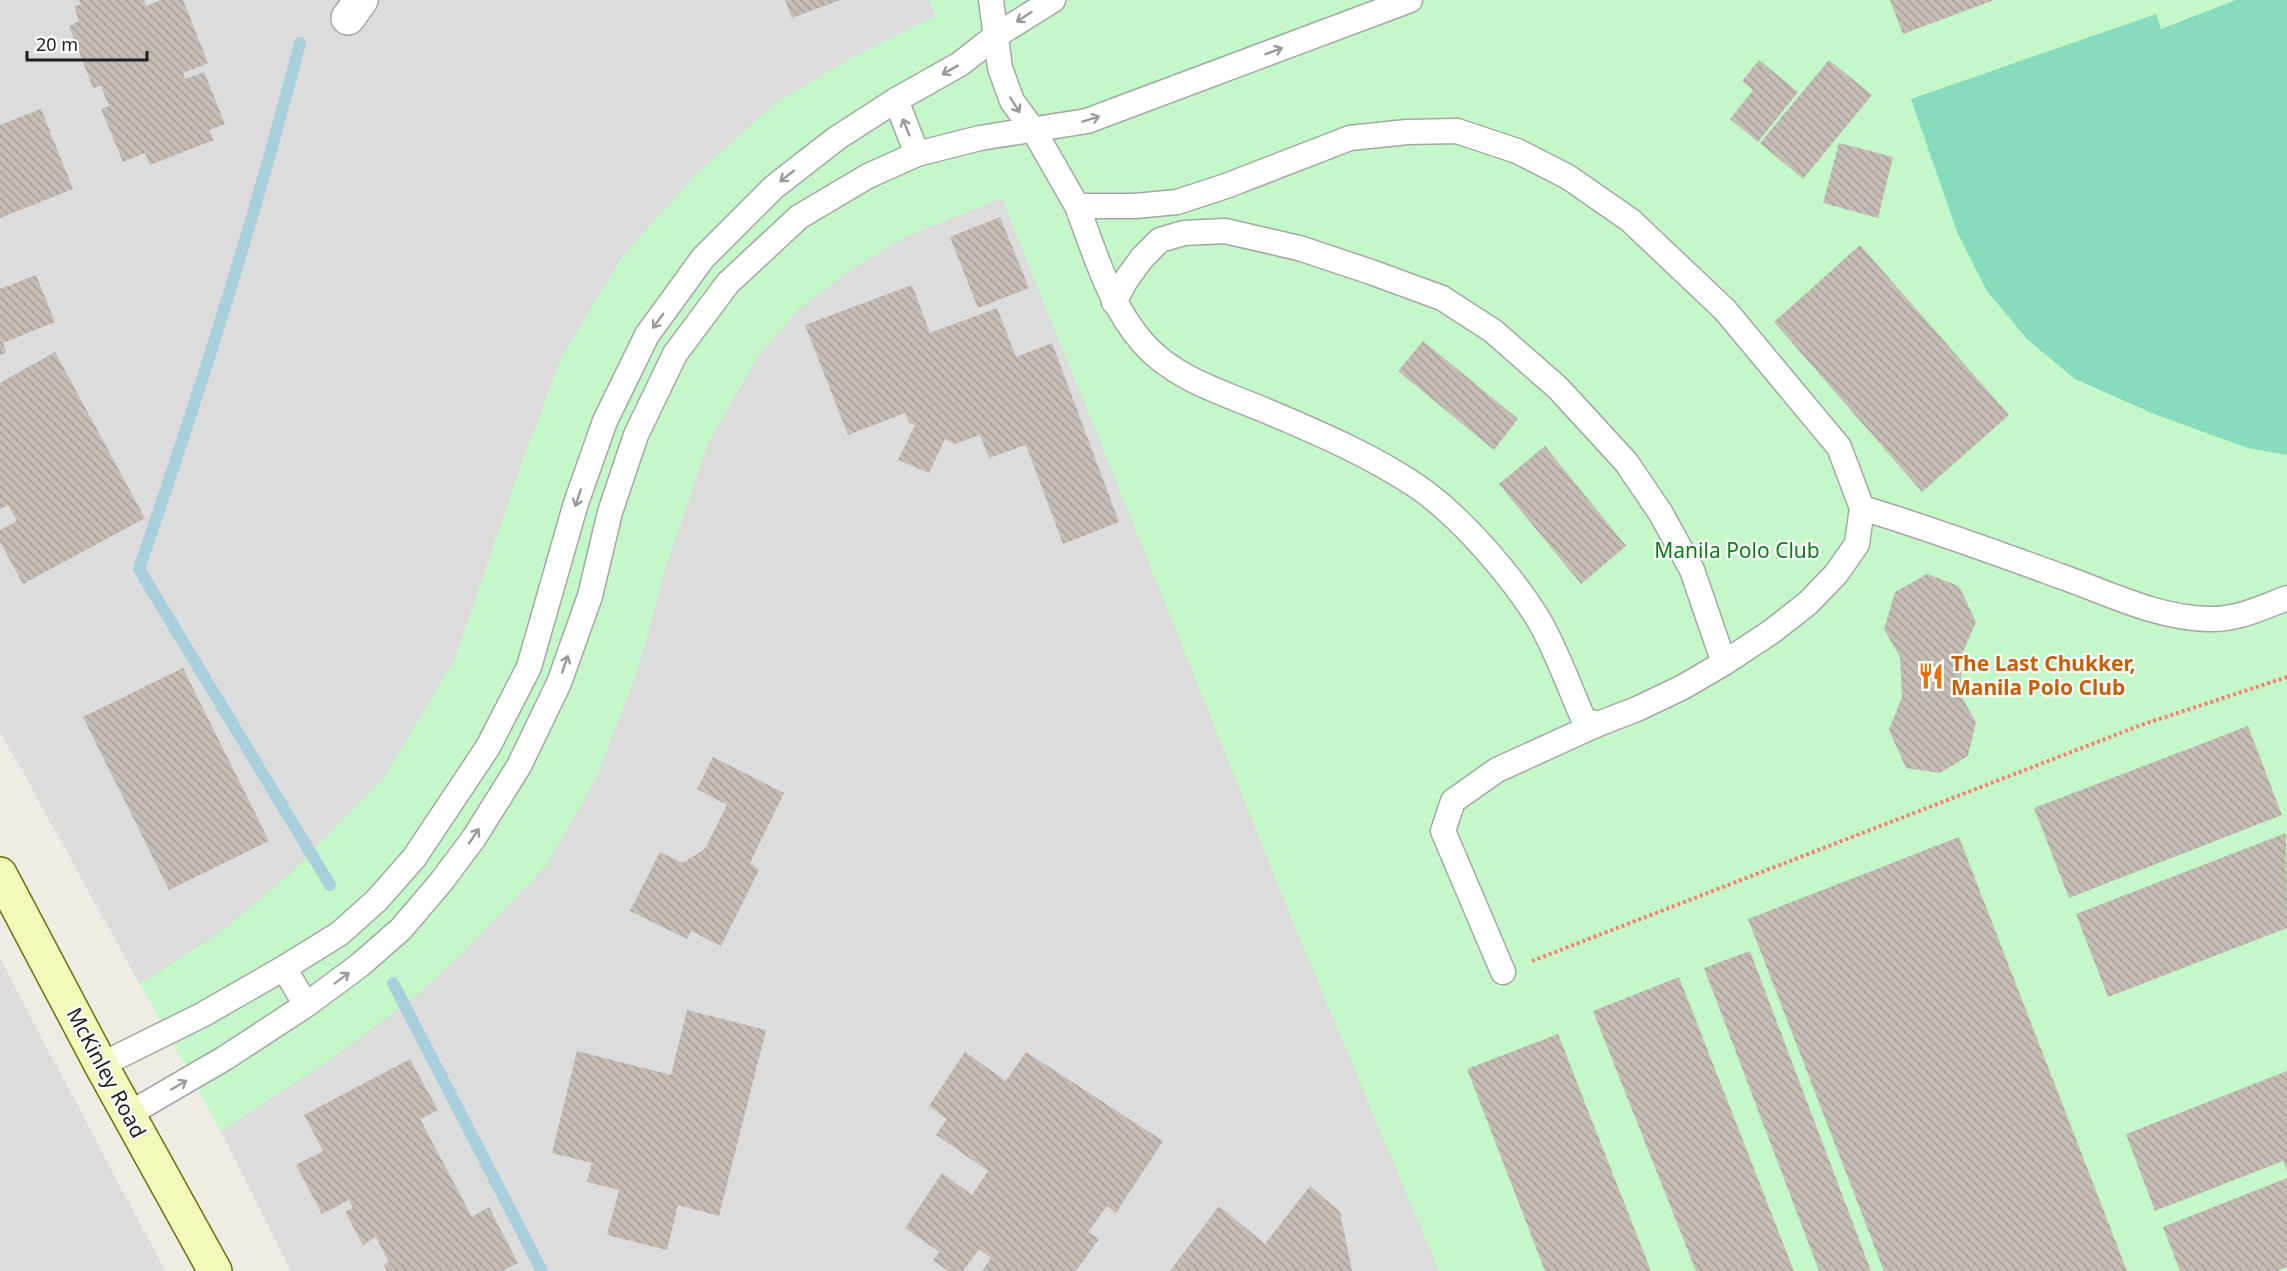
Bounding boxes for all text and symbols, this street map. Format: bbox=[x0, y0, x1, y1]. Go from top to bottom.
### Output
one-way arrow bbox=[1016, 10, 1033, 23]
scale bar bbox=[27, 24, 147, 62]
text: 20 m bbox=[36, 32, 78, 56]
one-way arrow bbox=[1264, 45, 1282, 56]
one-way arrow bbox=[942, 65, 960, 76]
one-way arrow bbox=[1010, 96, 1022, 113]
one-way arrow bbox=[1081, 113, 1100, 124]
one-way arrow bbox=[900, 118, 911, 137]
one-way arrow bbox=[780, 170, 796, 183]
one-way arrow bbox=[651, 312, 664, 328]
one-way arrow bbox=[571, 488, 582, 507]
park label: Manila Polo Club bbox=[1654, 536, 1820, 564]
place label: The Last Chukker, Manila Polo Club bbox=[1951, 649, 2136, 701]
one-way arrow bbox=[561, 656, 572, 674]
restaurant icon: The Last Chukker, Manila Polo Club bbox=[1916, 661, 1946, 691]
one-way arrow bbox=[468, 829, 480, 845]
one-way arrow bbox=[334, 972, 350, 984]
street label: McKinley Road bbox=[61, 1002, 153, 1143]
one-way arrow bbox=[170, 1079, 187, 1091]

